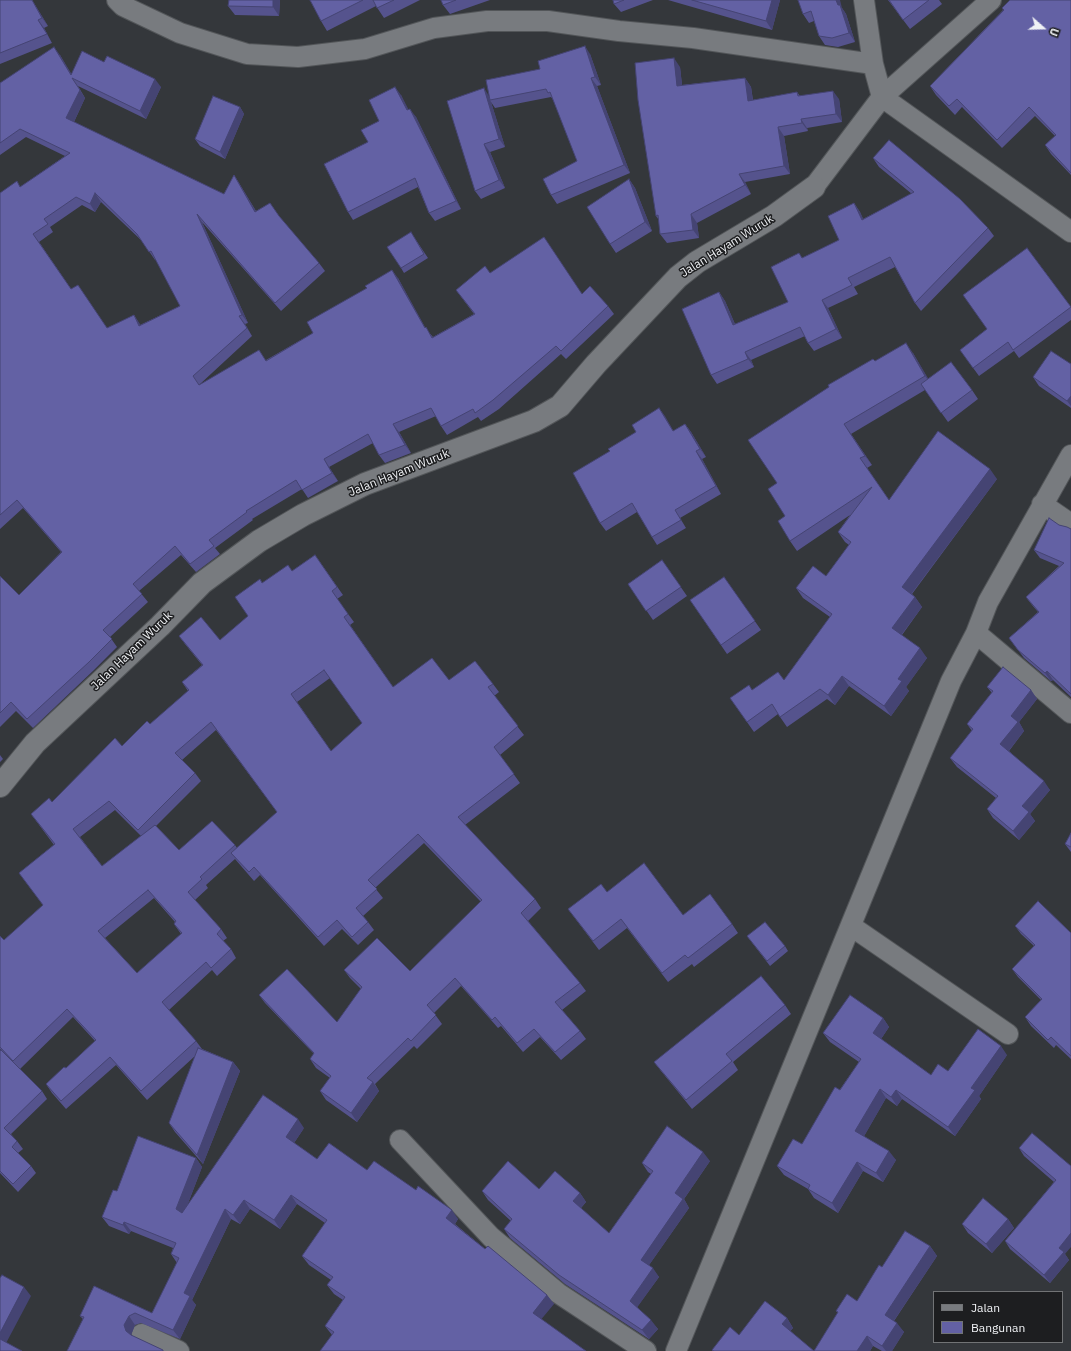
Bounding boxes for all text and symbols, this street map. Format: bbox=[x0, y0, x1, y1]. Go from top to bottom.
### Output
north arrow bbox=[1023, 8, 1063, 48]
text: U bbox=[1046, 26, 1062, 38]
street label: Jalan Hayam Wuruk bbox=[678, 211, 776, 281]
street label: Jalan Hayam Wuruk bbox=[347, 446, 451, 500]
street label: Jalan Hayam Wuruk bbox=[88, 609, 176, 693]
legend bbox=[933, 1291, 1063, 1343]
text: Jalan bbox=[971, 1300, 1000, 1315]
text: Bangunan bbox=[971, 1320, 1025, 1335]

